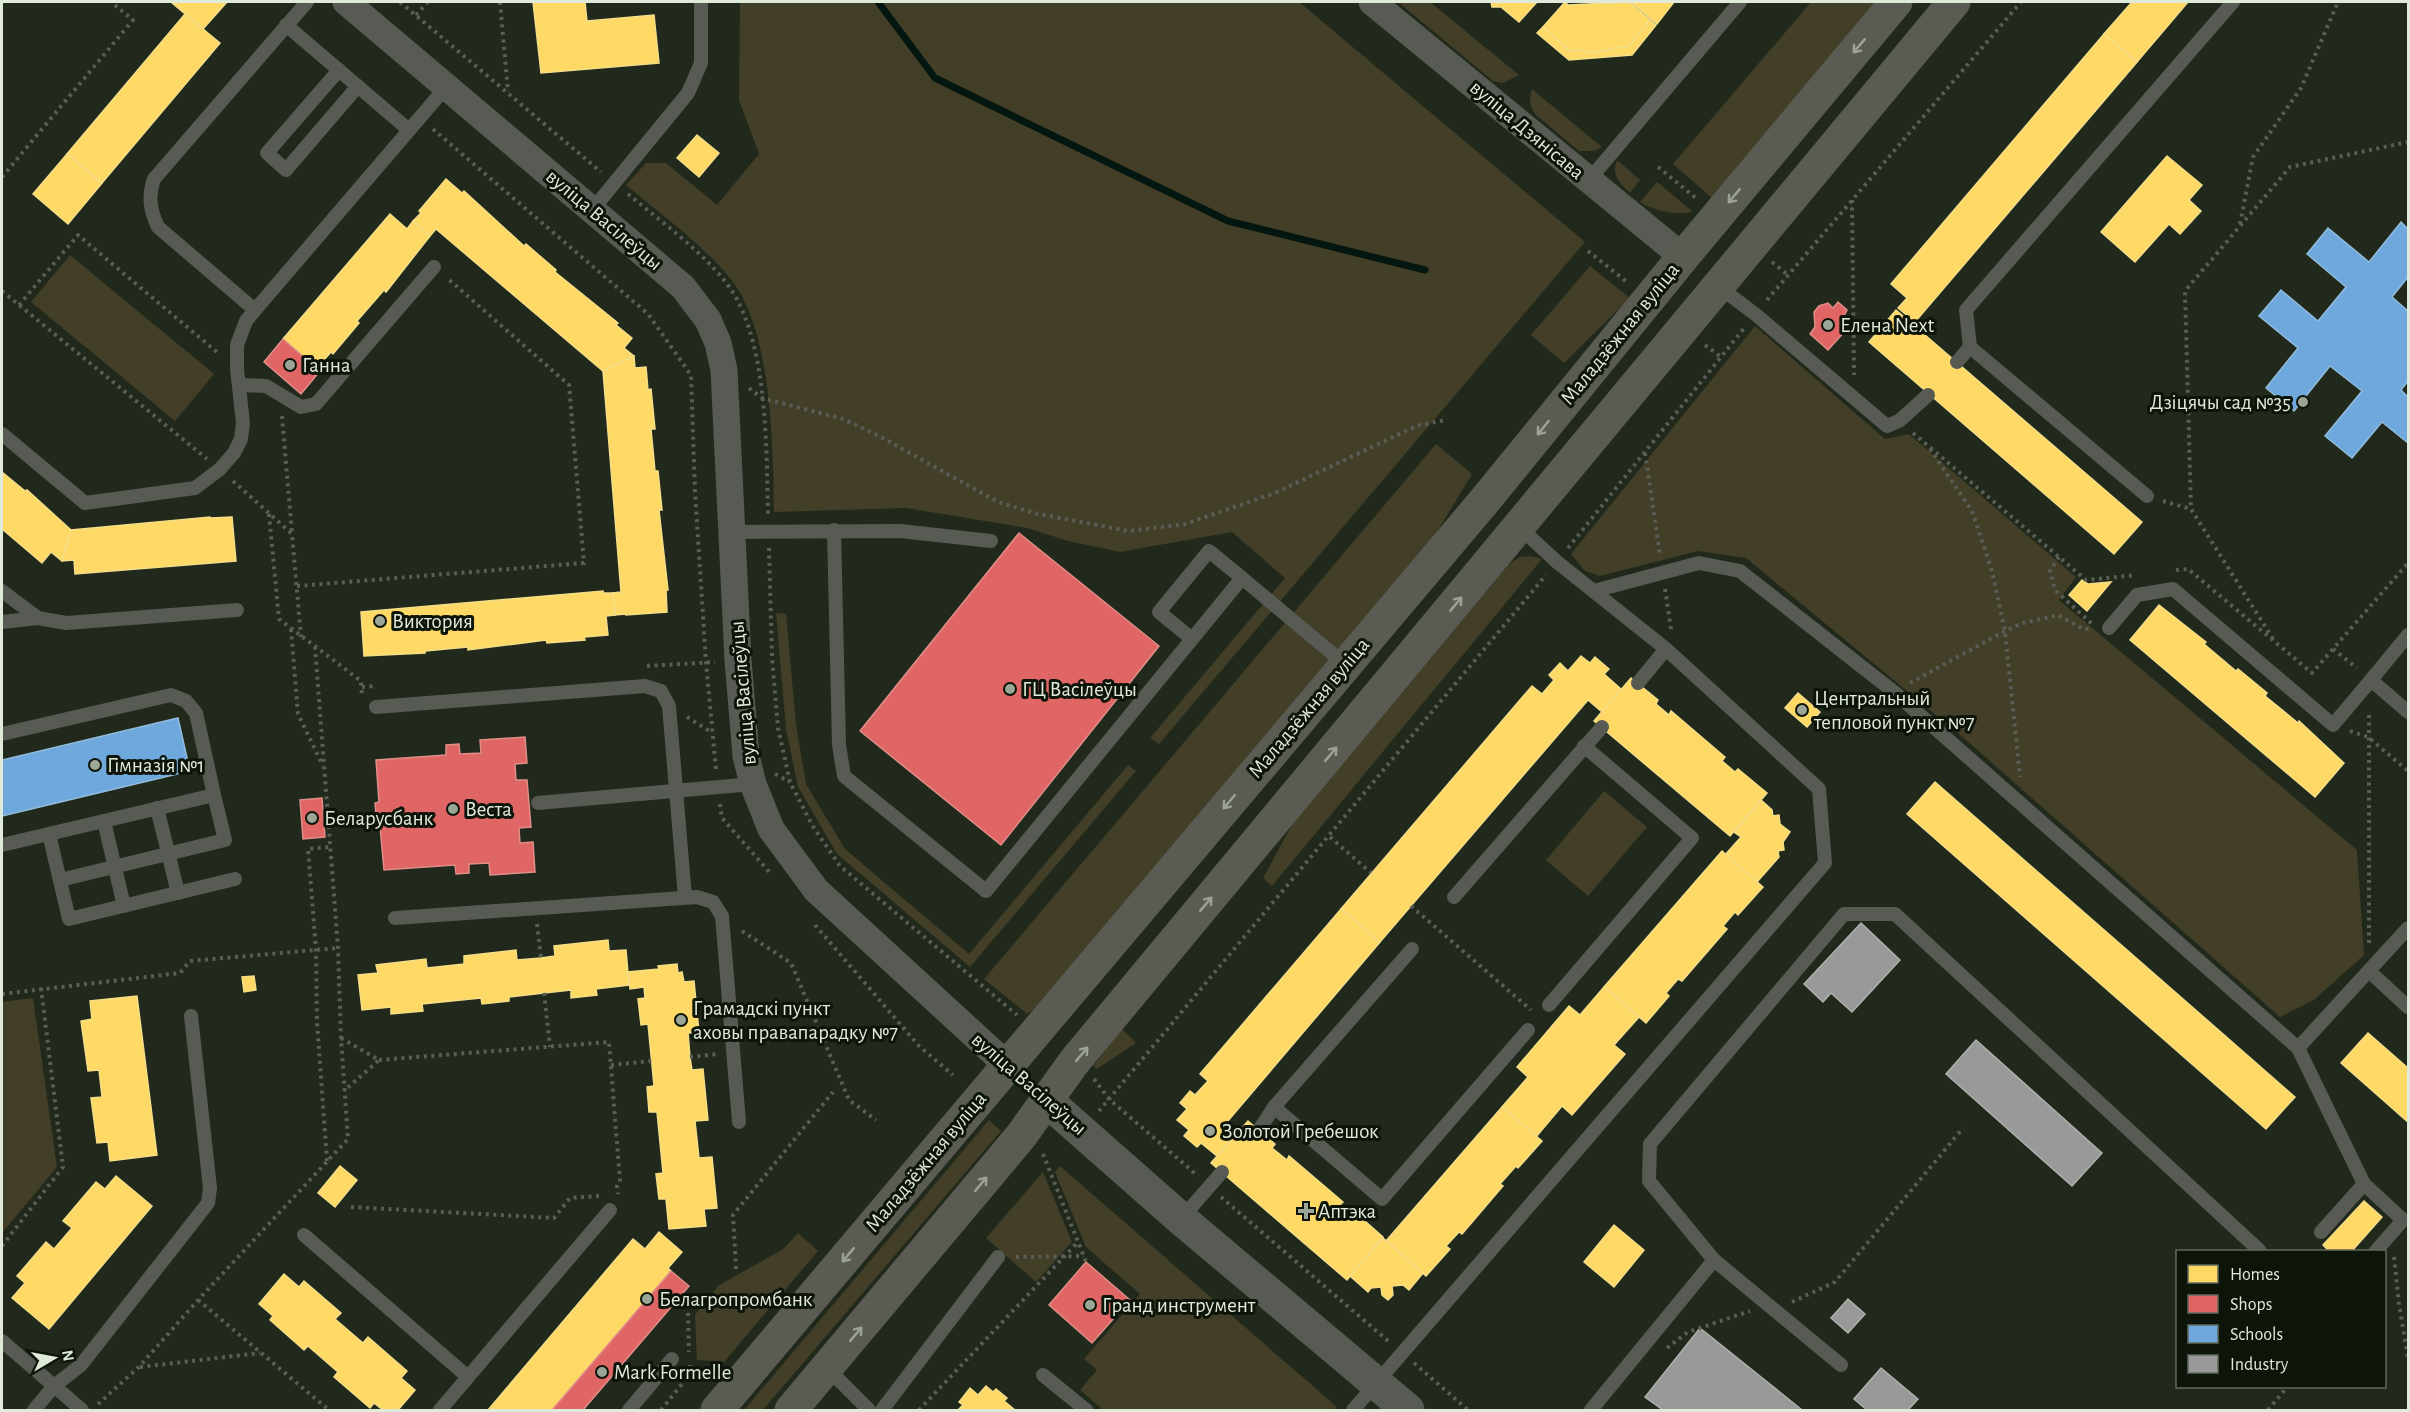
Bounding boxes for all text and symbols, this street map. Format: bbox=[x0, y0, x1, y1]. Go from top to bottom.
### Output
one-way arrow bbox=[1852, 38, 1866, 53]
street label: вуліца Дзянісава bbox=[1466, 76, 1588, 184]
street label: вуліца Васілеўцы bbox=[542, 166, 666, 274]
one-way arrow bbox=[1727, 188, 1741, 203]
street label: Маладзёжная вуліца bbox=[1557, 259, 1684, 409]
place label: Елена Next bbox=[1840, 315, 1935, 336]
marker: Елена Next bbox=[1821, 318, 1835, 332]
place label: Ганна bbox=[302, 355, 351, 376]
marker: Ганна bbox=[283, 358, 297, 372]
place label: Дзіцячы сад №35 bbox=[2150, 392, 2291, 413]
marker: Дзіцячы сад №35 bbox=[2296, 395, 2310, 409]
one-way arrow bbox=[1537, 420, 1550, 436]
one-way arrow bbox=[1449, 596, 1462, 612]
place label: Виктория bbox=[392, 611, 473, 632]
marker: Виктория bbox=[373, 614, 387, 628]
street label: вуліца Васілеўцы bbox=[726, 620, 760, 766]
street label: Маладзёжная вуліца bbox=[1244, 634, 1374, 782]
place label: ГЦ Васілеўцы bbox=[1022, 679, 1137, 700]
marker: ГЦ Васілеўцы bbox=[1003, 682, 1017, 696]
place label: Центральный тепловой пункт №7 bbox=[1813, 688, 1975, 733]
marker: Центральный тепловой пункт №7 bbox=[1795, 703, 1809, 717]
one-way arrow bbox=[1324, 747, 1338, 762]
place label: Гімназія №1 bbox=[107, 755, 205, 776]
marker: Гімназія №1 bbox=[88, 758, 102, 772]
one-way arrow bbox=[1222, 794, 1236, 809]
place label: Веста bbox=[465, 799, 512, 820]
marker: Веста bbox=[446, 802, 460, 816]
place label: Беларусбанк bbox=[324, 808, 433, 829]
marker: Беларусбанк bbox=[305, 811, 319, 825]
one-way arrow bbox=[1200, 896, 1213, 912]
place label: Грамадскі пункт аховы правапарадку №7 bbox=[693, 998, 898, 1043]
marker: Грамадскі пункт аховы правапарадку №7 bbox=[674, 1013, 688, 1027]
street label: вуліца Васілеўцы bbox=[968, 1029, 1090, 1139]
one-way arrow bbox=[1075, 1046, 1088, 1062]
street label: Маладзёжная вуліца bbox=[861, 1088, 991, 1236]
place label: Золотой Гребешок bbox=[1222, 1121, 1379, 1142]
marker: Золотой Гребешок bbox=[1203, 1124, 1217, 1138]
one-way arrow bbox=[974, 1176, 987, 1192]
place label: Аптэка bbox=[1318, 1201, 1376, 1222]
marker: Аптэка bbox=[1299, 1204, 1313, 1218]
one-way arrow bbox=[841, 1247, 855, 1262]
legend bbox=[2176, 1250, 2386, 1388]
text: Homes bbox=[2230, 1266, 2280, 1284]
place label: Белагропромбанк bbox=[659, 1289, 813, 1310]
marker: Белагропромбанк bbox=[640, 1292, 654, 1306]
place label: Гранд инструмент bbox=[1102, 1295, 1256, 1316]
text: Shops bbox=[2230, 1296, 2272, 1314]
marker: Гранд инструмент bbox=[1083, 1298, 1097, 1312]
text: Schools bbox=[2230, 1326, 2283, 1344]
one-way arrow bbox=[849, 1327, 863, 1342]
north arrow bbox=[24, 1328, 84, 1388]
text: N bbox=[59, 1349, 77, 1362]
text: Industry bbox=[2230, 1356, 2289, 1374]
place label: Mark Formelle bbox=[614, 1362, 731, 1383]
marker: Mark Formelle bbox=[595, 1365, 609, 1379]

